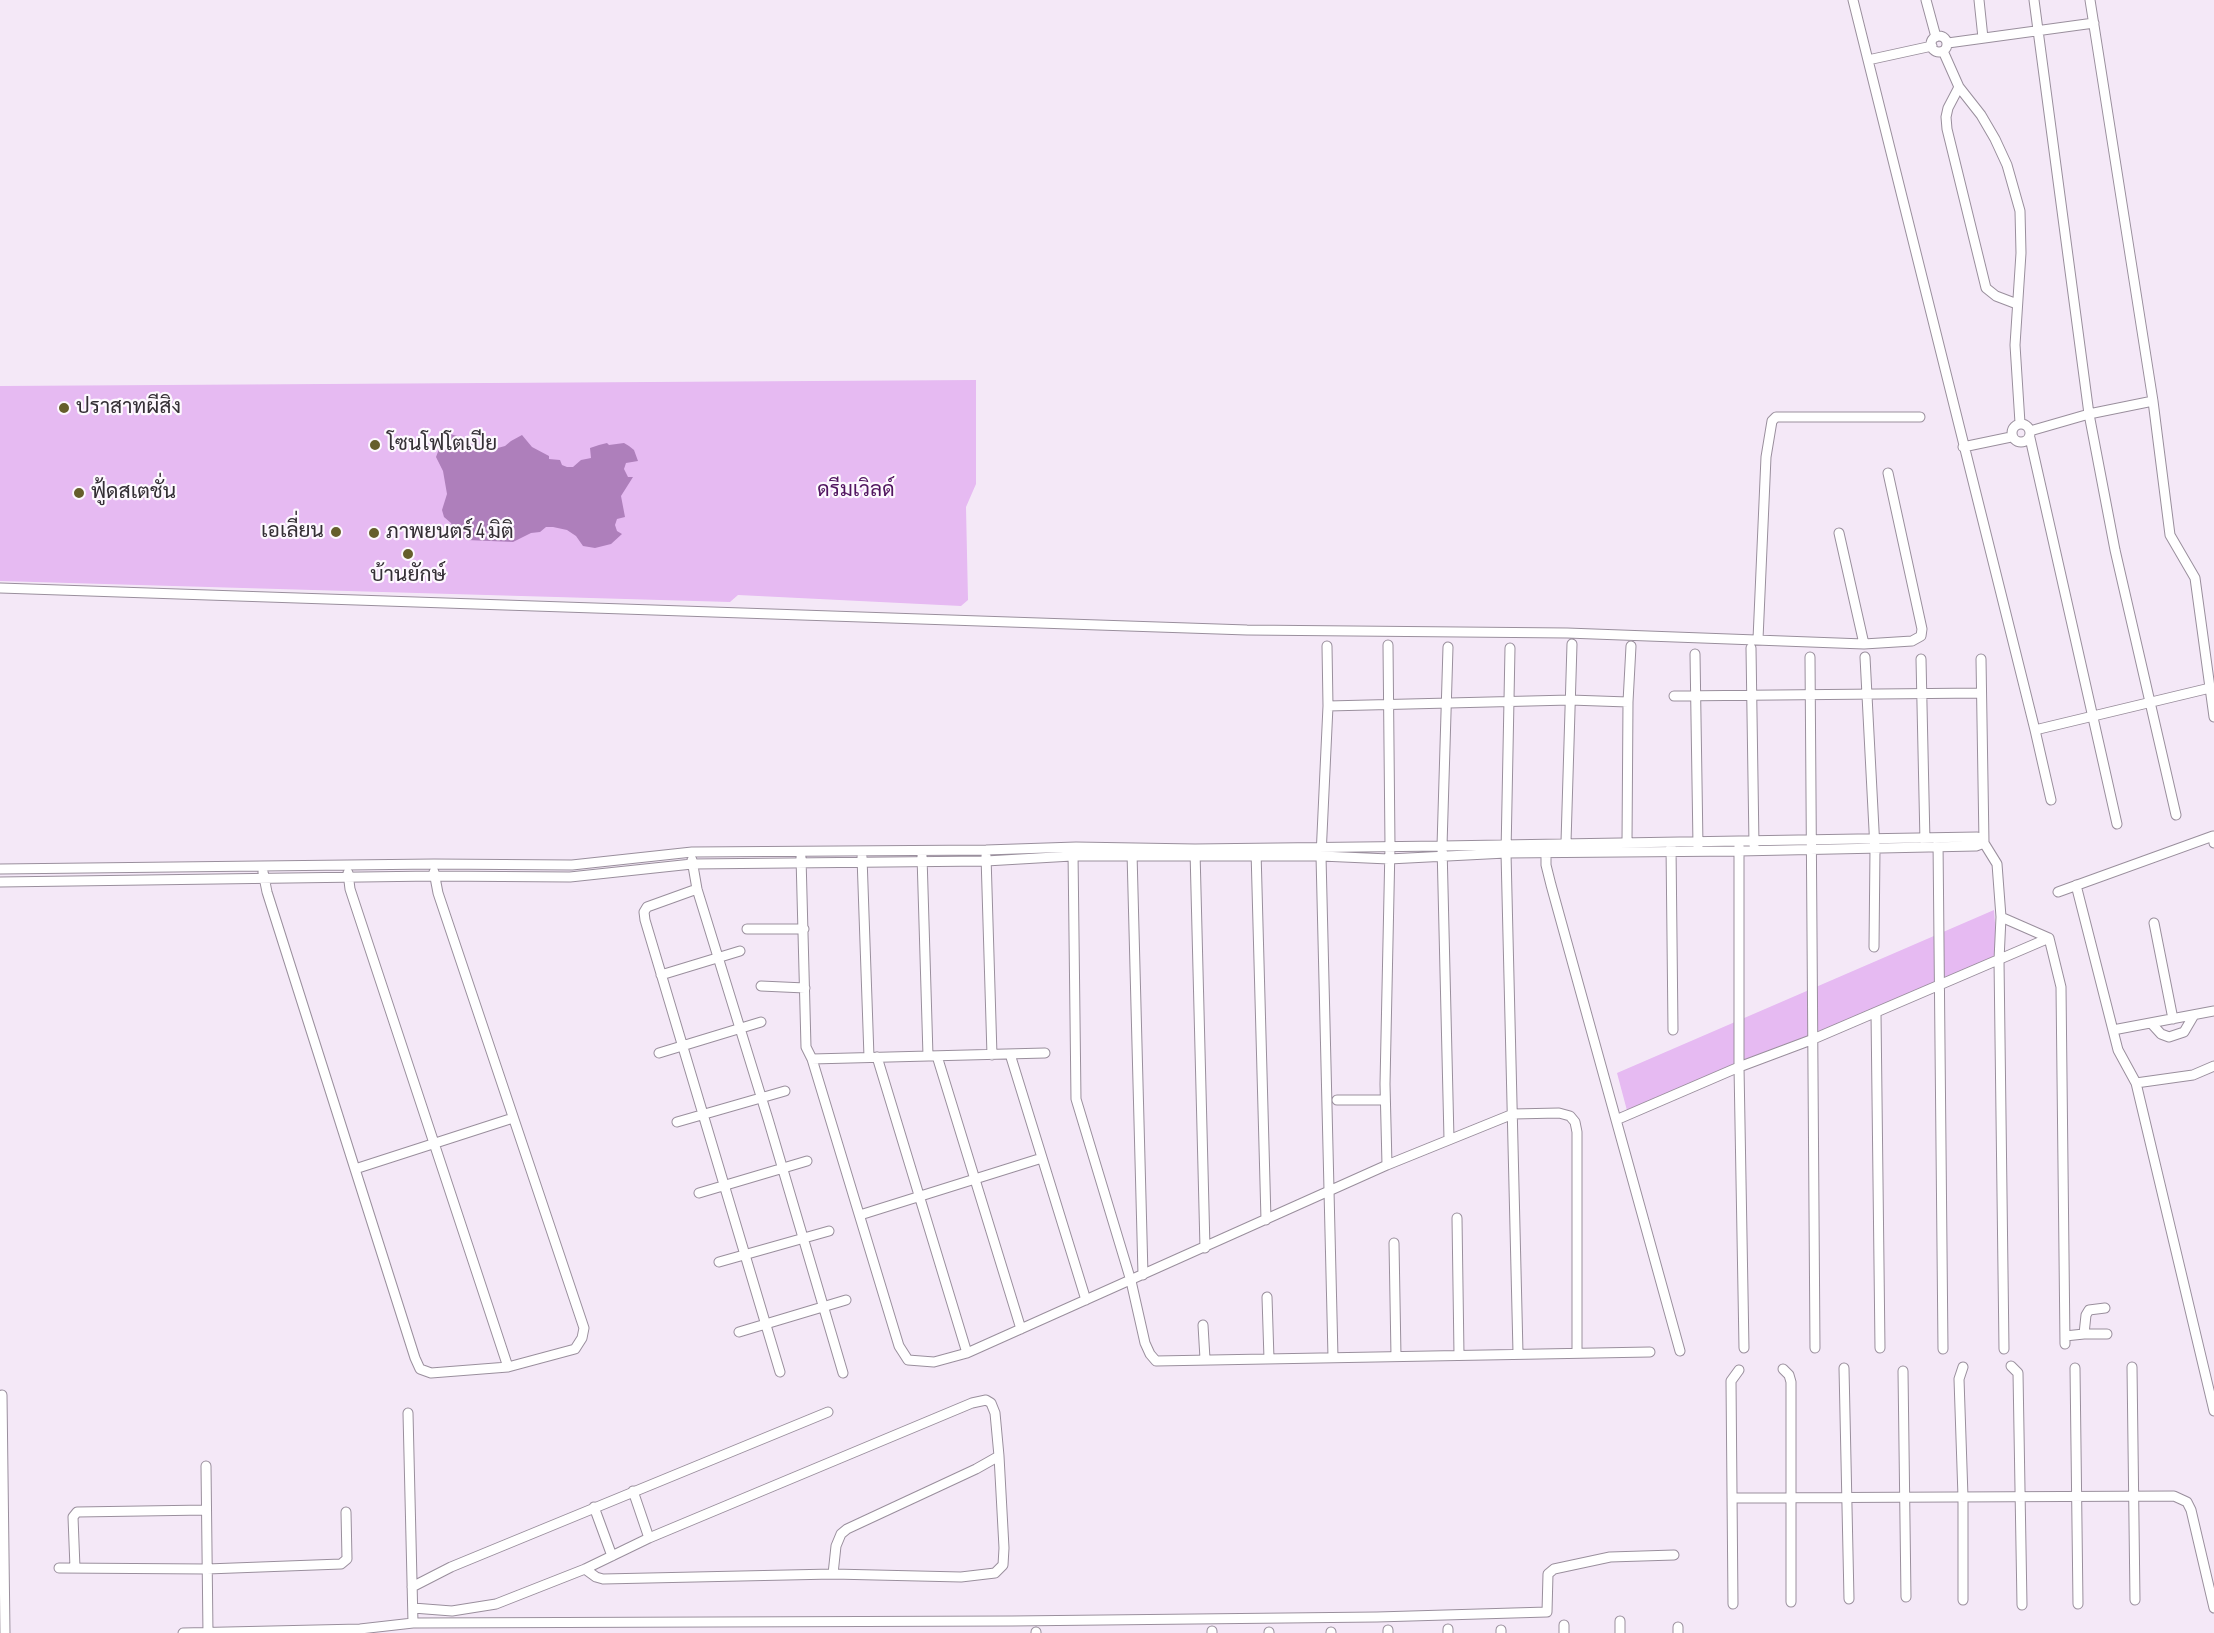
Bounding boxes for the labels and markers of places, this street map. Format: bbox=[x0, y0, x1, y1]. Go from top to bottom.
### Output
place label: ปราสาทผีสิง bbox=[76, 395, 181, 421]
marker: ปราสาทผีสิง bbox=[57, 401, 71, 415]
place label: โซนโฟโตเปีย bbox=[387, 432, 497, 458]
marker: โซนโฟโตเปีย bbox=[368, 438, 382, 452]
place label: ฟู้ดสเตชั่น bbox=[91, 480, 176, 506]
marker: ฟู้ดสเตชั่น bbox=[72, 486, 86, 500]
place label: เอเลี่ยน bbox=[261, 519, 324, 545]
place label: ภาพยนตร์ 4 มิติ bbox=[386, 520, 514, 546]
marker: เอเลี่ยน bbox=[329, 525, 343, 539]
marker: ภาพยนตร์ 4 มิติ bbox=[367, 526, 381, 540]
marker: บ้านยักษ์ bbox=[401, 547, 415, 561]
place label: บ้านยักษ์ bbox=[370, 563, 446, 589]

